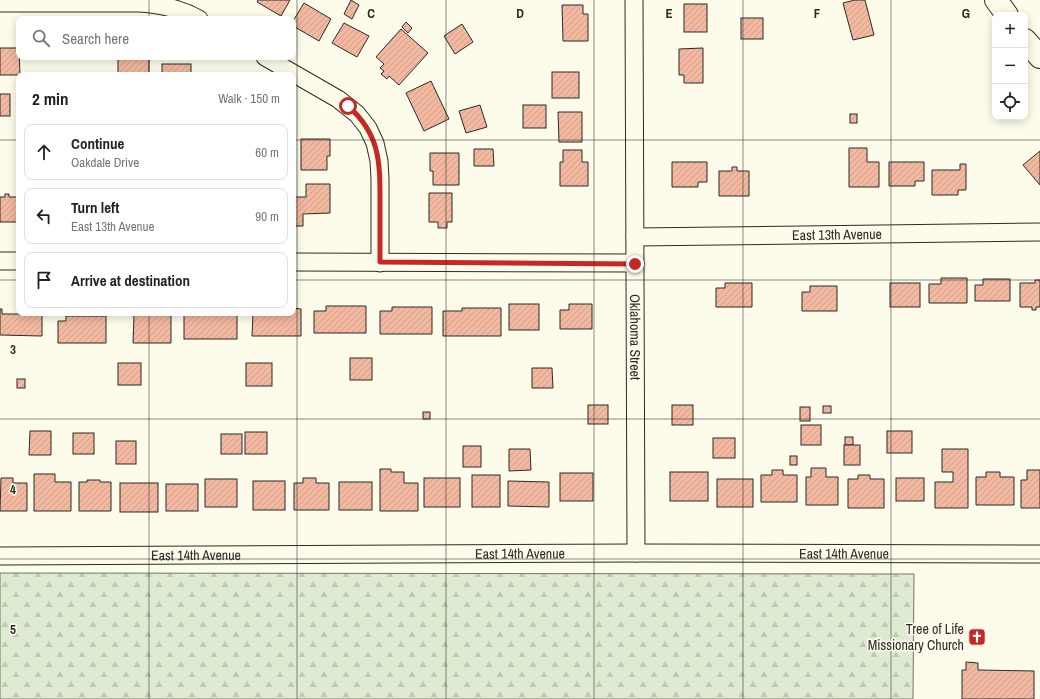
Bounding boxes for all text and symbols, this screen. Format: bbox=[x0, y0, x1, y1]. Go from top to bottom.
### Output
text: C bbox=[367, 5, 375, 22]
text: D bbox=[516, 5, 524, 22]
text: E bbox=[665, 5, 673, 22]
text: F bbox=[814, 5, 821, 22]
text: G bbox=[962, 5, 970, 22]
map controls bbox=[992, 12, 1028, 120]
button: + bbox=[992, 12, 1028, 48]
search box bbox=[16, 16, 296, 60]
icon: search bbox=[30, 27, 52, 49]
text: Search here bbox=[62, 28, 129, 49]
button: − bbox=[992, 48, 1028, 84]
button: locate bbox=[992, 84, 1028, 120]
text: 2 min bbox=[32, 87, 68, 110]
text: Walk · 150 m bbox=[218, 90, 280, 107]
route start bbox=[339, 97, 357, 115]
text: Continue bbox=[71, 133, 124, 154]
icon: ahead bbox=[33, 141, 55, 163]
text: 60 m bbox=[255, 144, 279, 161]
text: Oakdale Drive bbox=[71, 154, 139, 171]
text: Turn left bbox=[71, 197, 119, 218]
icon: left bbox=[33, 205, 55, 227]
text: 90 m bbox=[255, 208, 279, 225]
text: East 13th Avenue bbox=[71, 218, 154, 235]
street label: East 13th Avenue bbox=[792, 225, 882, 244]
route end bbox=[626, 255, 644, 273]
icon: arrive bbox=[33, 269, 55, 291]
text: Arrive at destination bbox=[71, 270, 190, 291]
street label: Oklahoma Street bbox=[626, 294, 644, 380]
text: 3 bbox=[10, 341, 16, 358]
text: 4 bbox=[10, 481, 16, 498]
street label: East 14th Avenue bbox=[475, 544, 565, 563]
street label: East 14th Avenue bbox=[799, 544, 889, 563]
street label: East 14th Avenue bbox=[151, 546, 241, 564]
place label: Tree of Life Missionary Church bbox=[868, 620, 964, 654]
text: 5 bbox=[10, 621, 16, 638]
church icon: Tree of Life Missionary Church bbox=[967, 627, 987, 647]

